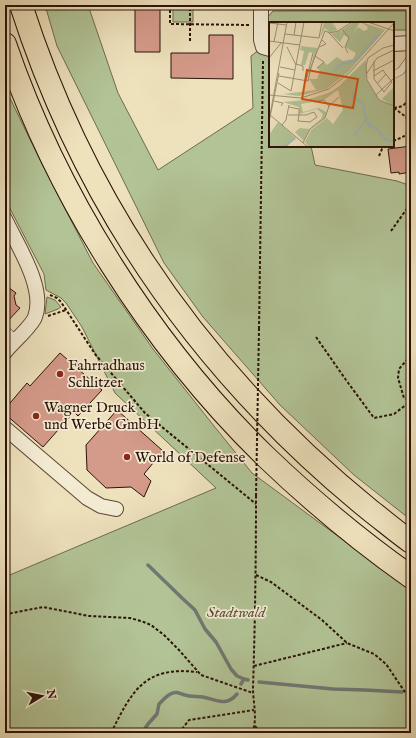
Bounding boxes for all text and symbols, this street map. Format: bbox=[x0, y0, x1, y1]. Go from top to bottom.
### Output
inset map bbox=[269, 22, 394, 147]
place label: Fahrradhaus Schlitzer bbox=[68, 356, 145, 392]
marker: Fahrradhaus Schlitzer bbox=[55, 369, 65, 379]
place label: Wagner Druck und Werbe GmbH bbox=[44, 398, 159, 434]
marker: Wagner Druck und Werbe GmbH bbox=[31, 411, 41, 421]
place label: World of Defense bbox=[135, 448, 246, 467]
marker: World of Defense bbox=[122, 452, 132, 462]
park label: Stadtwald bbox=[207, 603, 266, 622]
north arrow bbox=[22, 676, 62, 716]
text: N bbox=[43, 688, 59, 701]

